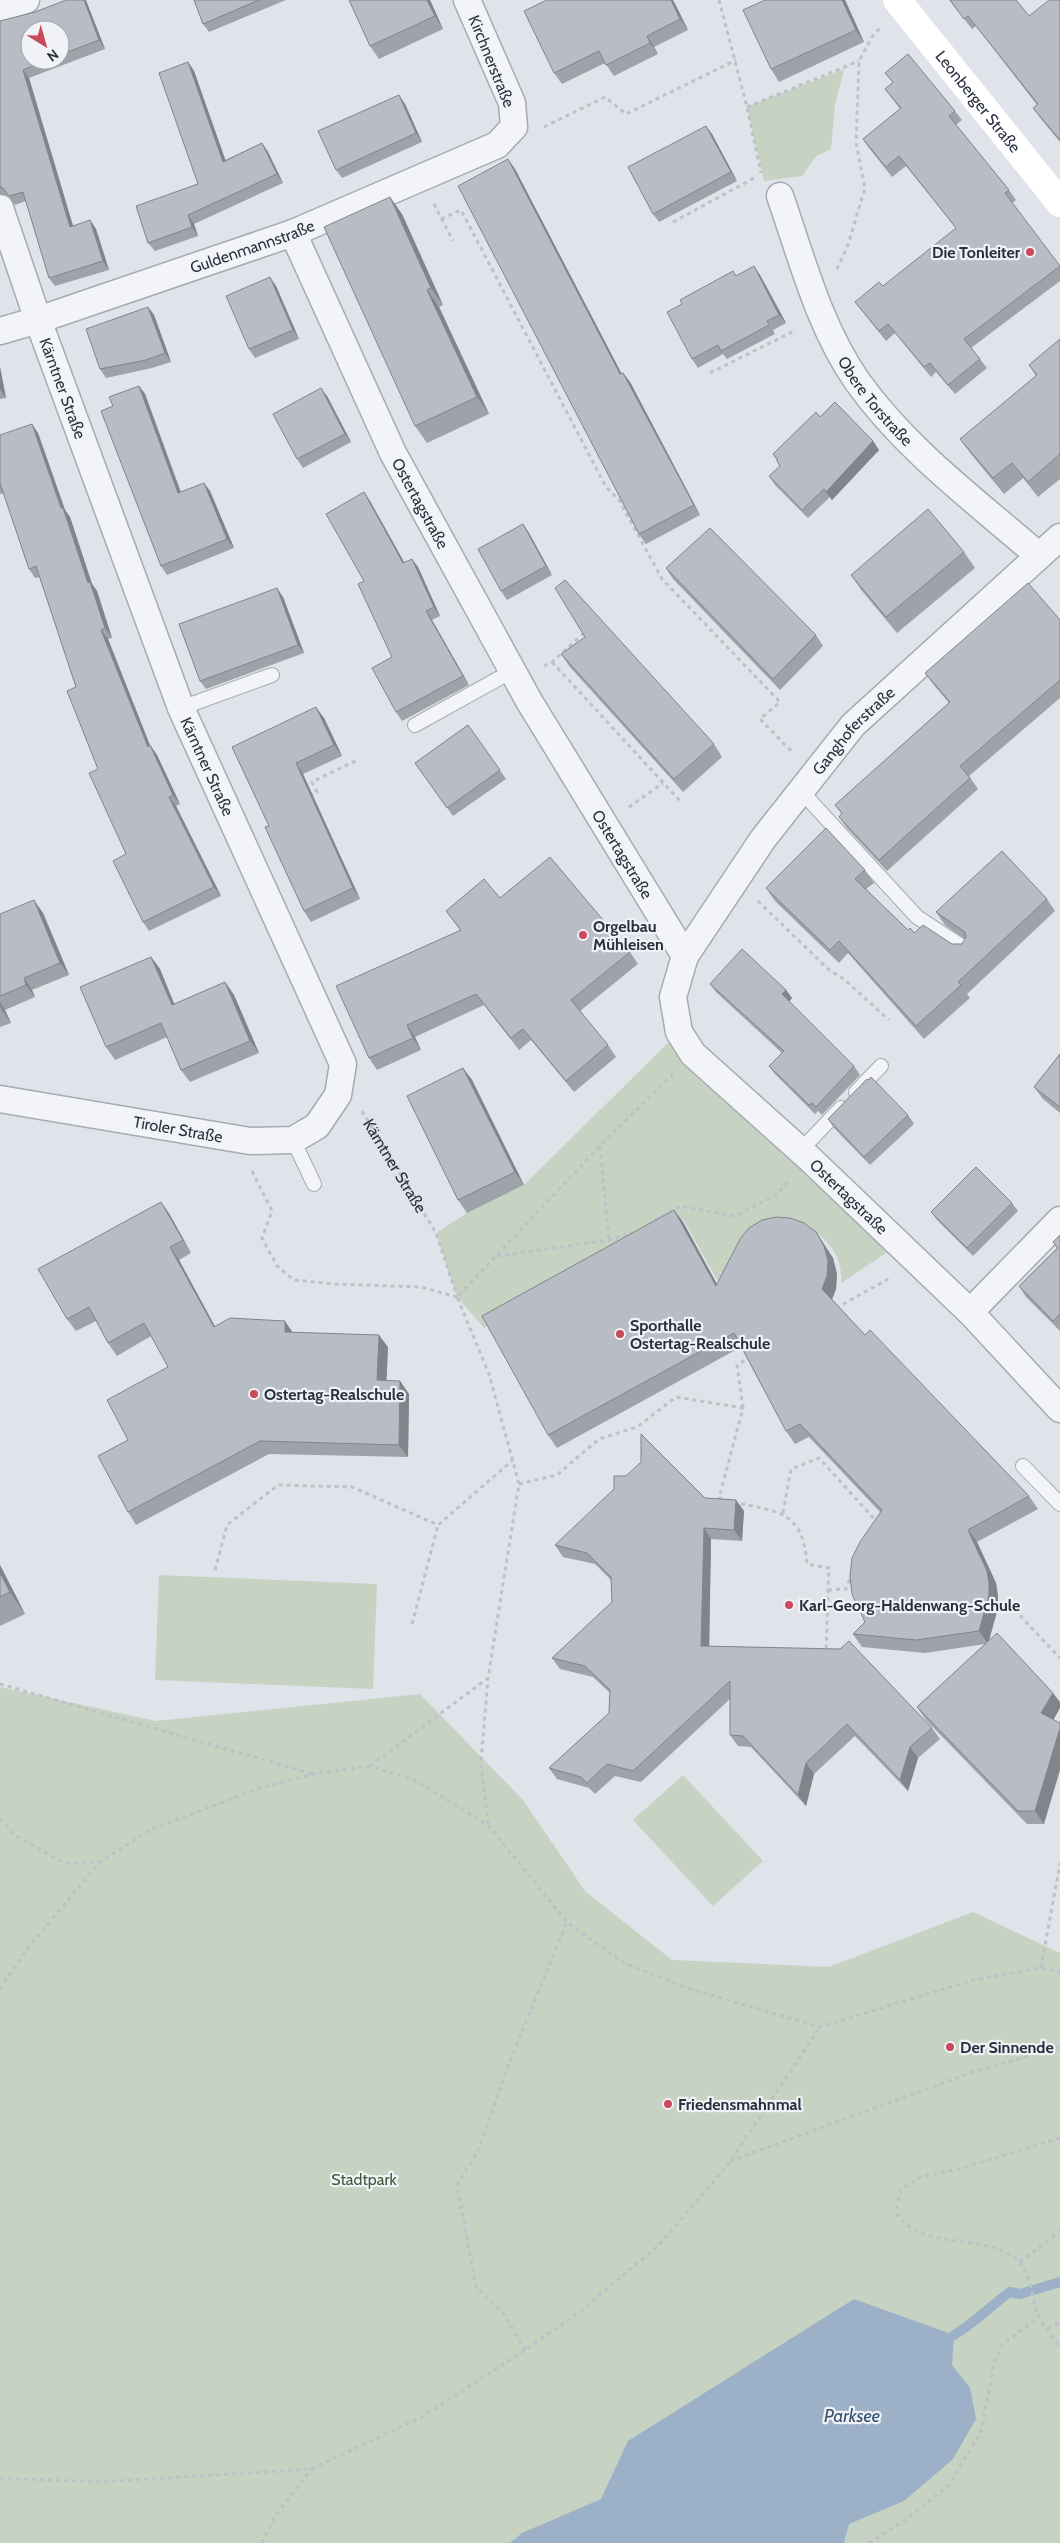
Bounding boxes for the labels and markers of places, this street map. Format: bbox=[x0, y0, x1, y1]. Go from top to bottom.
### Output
place label: Die Tonleiter bbox=[932, 243, 1021, 262]
marker: Die Tonleiter bbox=[1024, 246, 1036, 258]
place label: Orgelbau Mühleisen bbox=[593, 917, 664, 954]
marker: Orgelbau Mühleisen bbox=[577, 929, 589, 941]
place label: Sporthalle Ostertag-Realschule bbox=[630, 1316, 770, 1353]
marker: Sporthalle Ostertag-Realschule bbox=[614, 1328, 626, 1340]
place label: Ostertag-Realschule bbox=[264, 1385, 404, 1404]
marker: Ostertag-Realschule bbox=[248, 1388, 260, 1400]
place label: Karl-Georg-Haldenwang-Schule bbox=[799, 1596, 1020, 1615]
marker: Karl-Georg-Haldenwang-Schule bbox=[783, 1599, 795, 1611]
place label: Der Sinnende bbox=[960, 2038, 1054, 2057]
marker: Der Sinnende bbox=[944, 2041, 956, 2053]
place label: Friedensmahnmal bbox=[678, 2095, 802, 2114]
marker: Friedensmahnmal bbox=[662, 2098, 674, 2110]

